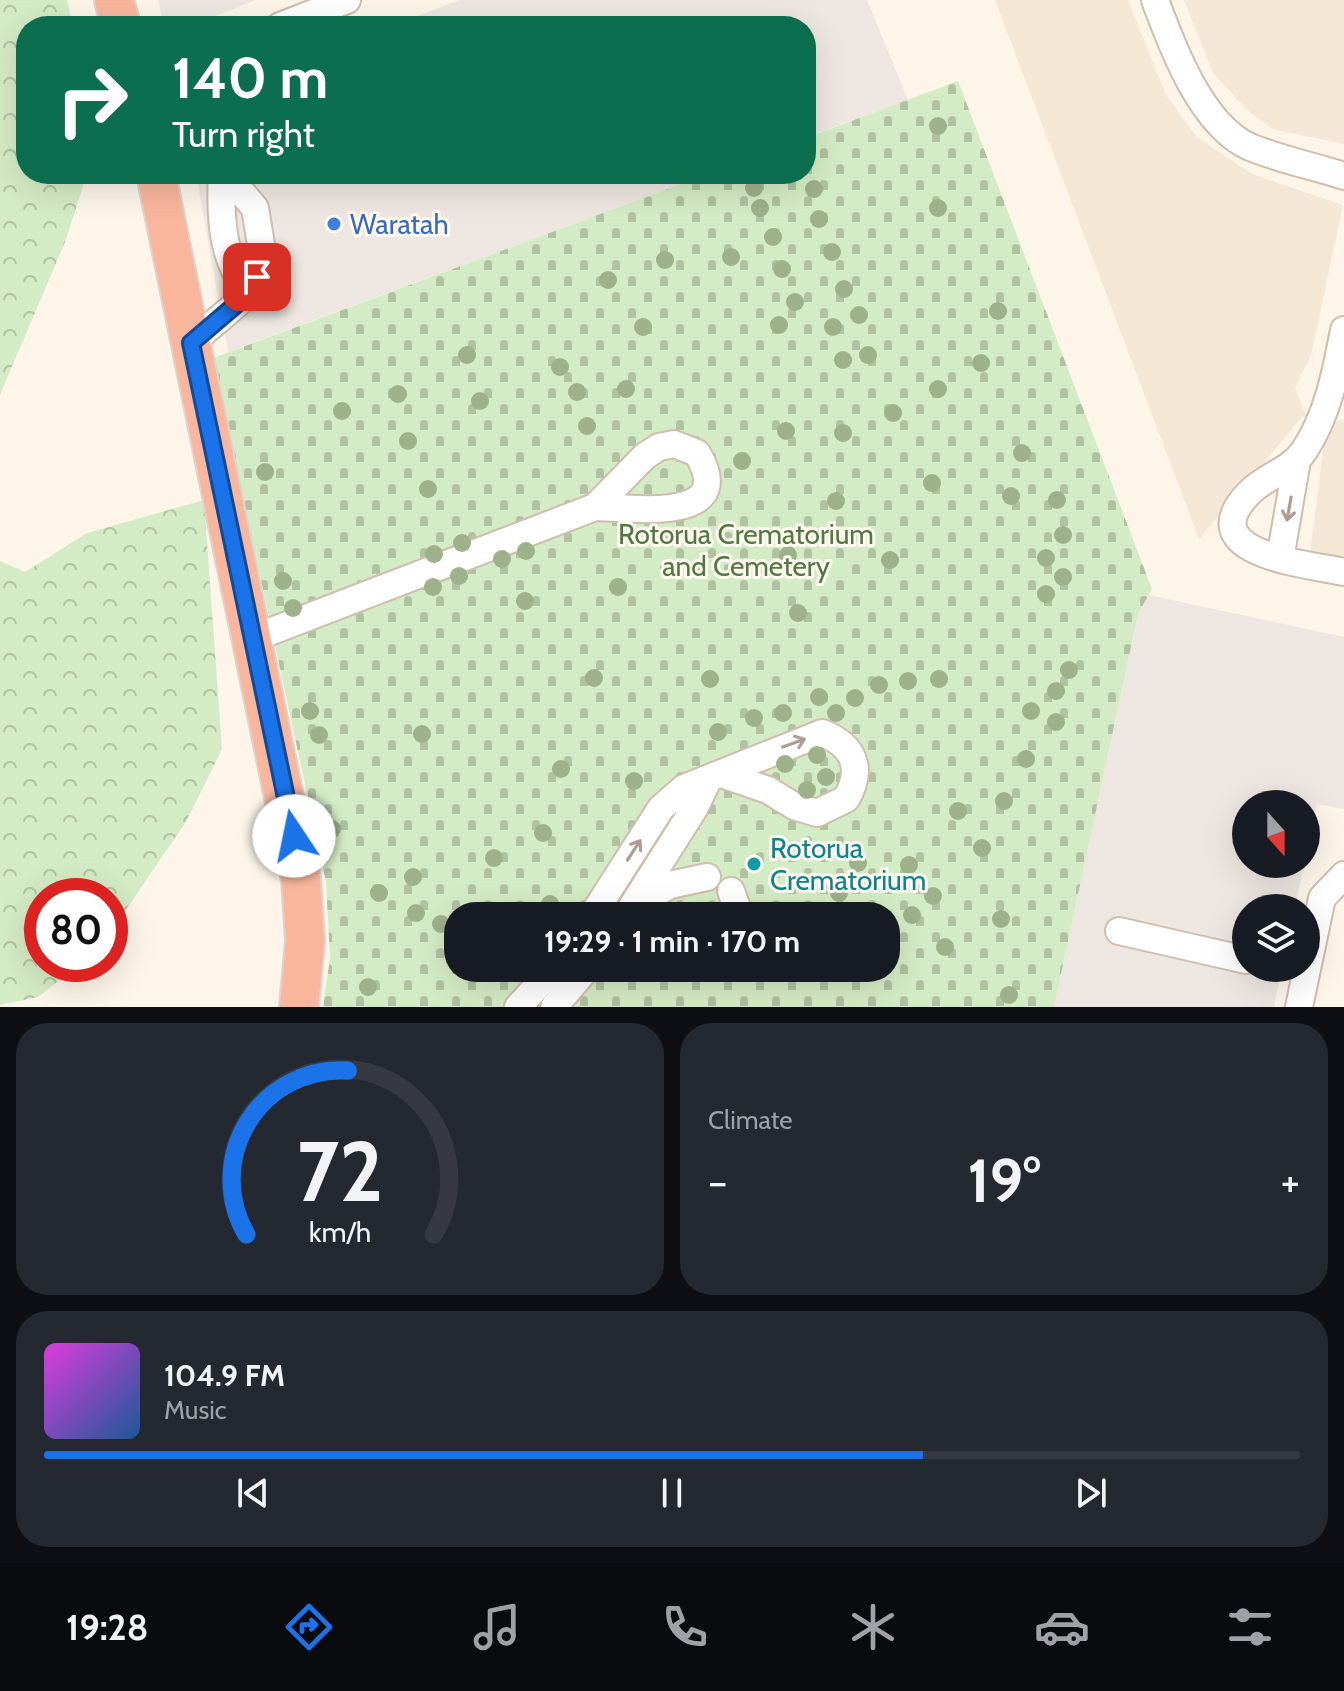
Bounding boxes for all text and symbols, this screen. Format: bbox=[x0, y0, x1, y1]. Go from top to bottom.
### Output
text: 140 m bbox=[172, 44, 328, 112]
icon: right bbox=[40, 48, 144, 152]
text: Turn right bbox=[172, 112, 315, 156]
place label: Waratah bbox=[350, 207, 449, 241]
marker: Waratah bbox=[325, 215, 343, 233]
pin bbox=[223, 243, 291, 311]
icon: arrive bbox=[235, 255, 279, 299]
one-way arrow bbox=[1280, 496, 1295, 521]
park label: Rotorua Crematorium and Cemetery bbox=[618, 517, 874, 583]
one-way arrow bbox=[782, 735, 807, 750]
north arrow bbox=[1232, 790, 1320, 878]
map controls bbox=[1232, 790, 1320, 982]
position arrow bbox=[252, 794, 336, 878]
place label: Rotorua Crematorium bbox=[770, 831, 926, 897]
one-way arrow bbox=[627, 839, 643, 862]
marker: Rotorua Crematorium bbox=[745, 855, 763, 873]
speed limit sign: 80 bbox=[24, 878, 128, 982]
button: layers bbox=[1232, 894, 1320, 982]
text: 19:29 · 1 min · 170 m bbox=[544, 923, 800, 960]
text: Climate bbox=[708, 1104, 793, 1136]
text: 72 bbox=[297, 1121, 383, 1222]
text: 19° bbox=[967, 1144, 1041, 1217]
text: − bbox=[708, 1155, 727, 1208]
text: + bbox=[1281, 1155, 1300, 1208]
text: km/h bbox=[309, 1214, 371, 1249]
text: 104.9 FM bbox=[164, 1357, 285, 1394]
text: Music bbox=[164, 1394, 227, 1426]
icon: previous bbox=[231, 1471, 275, 1515]
icon: pause bbox=[650, 1471, 694, 1515]
icon: next bbox=[1069, 1471, 1113, 1515]
icon: directions bbox=[281, 1599, 337, 1655]
icon: music bbox=[469, 1599, 525, 1655]
icon: phone bbox=[657, 1599, 713, 1655]
icon: climate bbox=[845, 1599, 901, 1655]
icon: car bbox=[1034, 1599, 1090, 1655]
icon: filters bbox=[1222, 1599, 1278, 1655]
text: 19:28 bbox=[66, 1605, 148, 1649]

